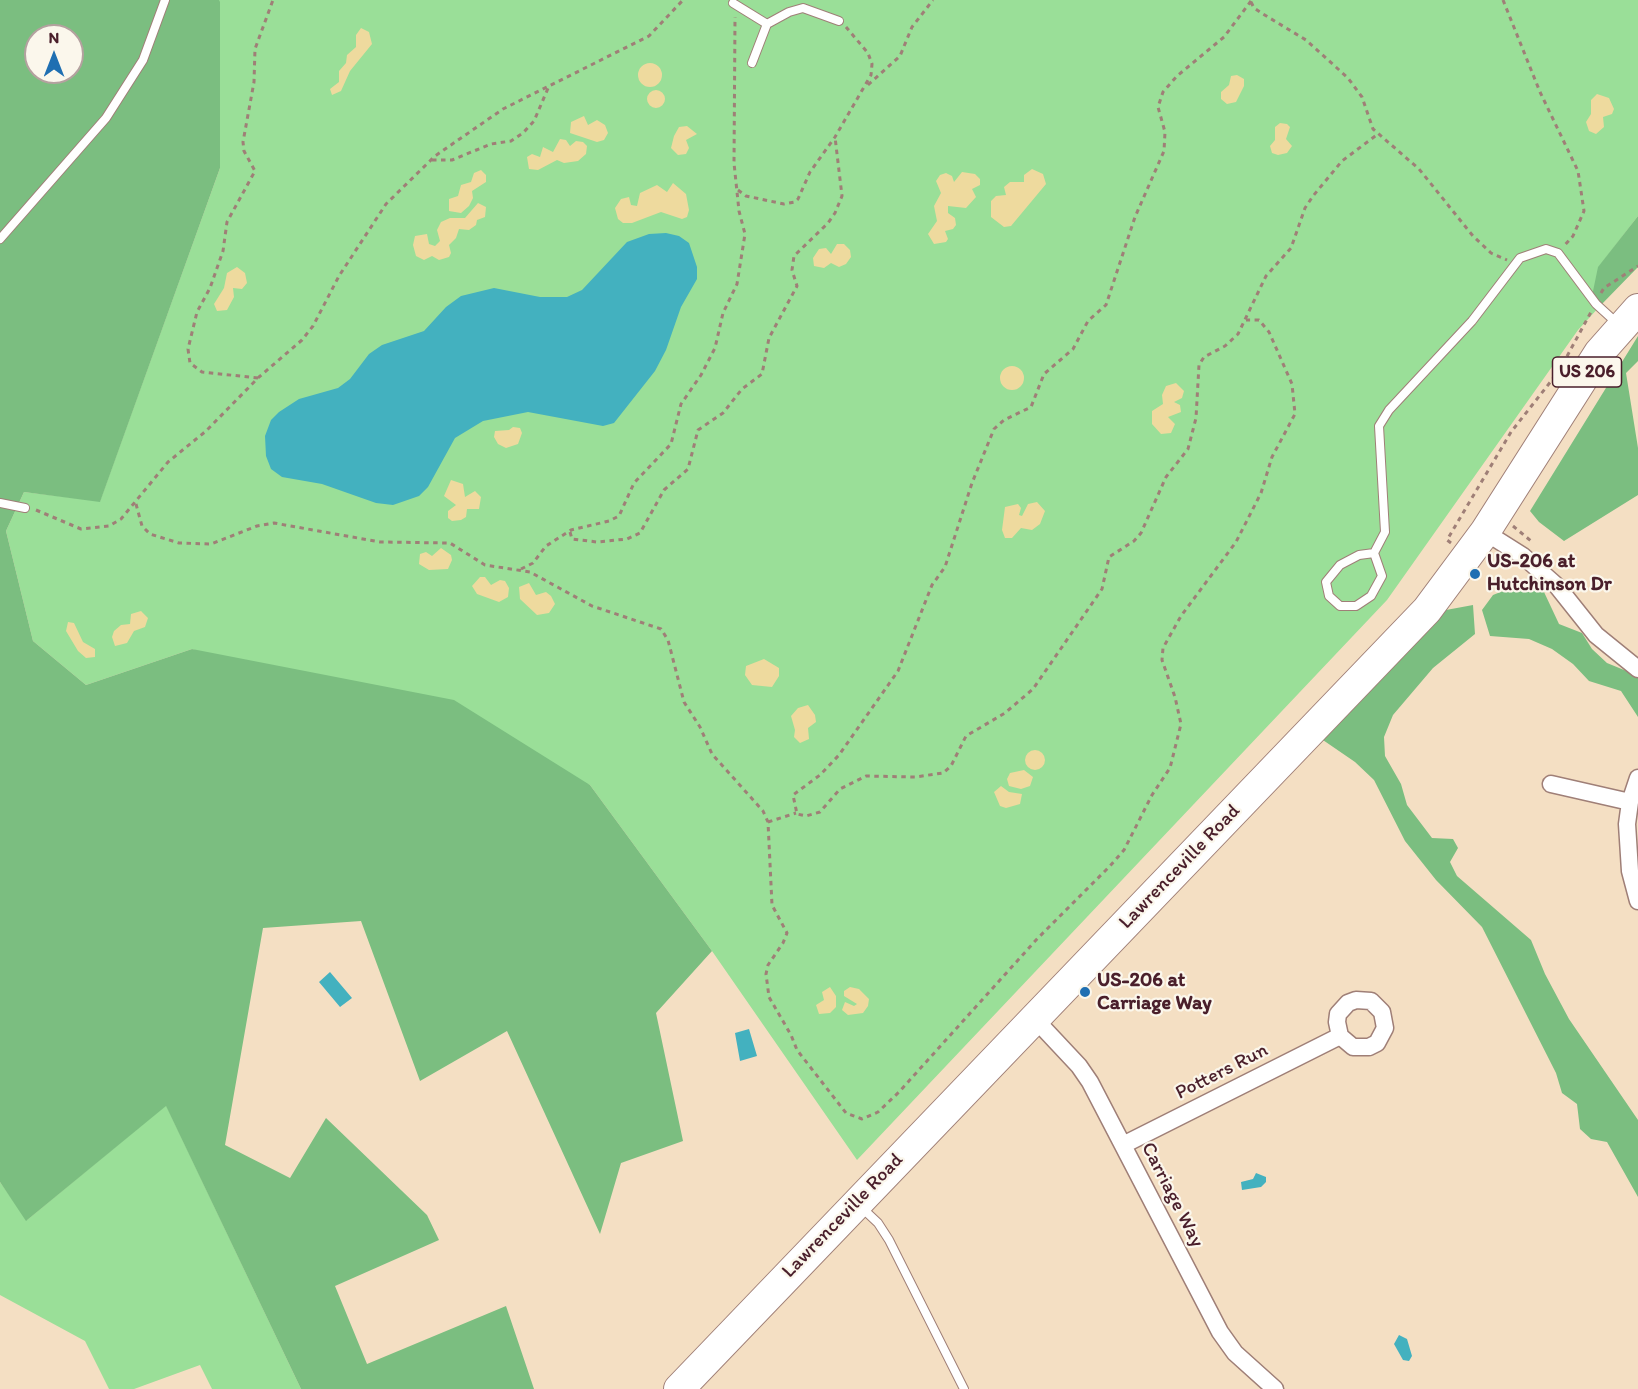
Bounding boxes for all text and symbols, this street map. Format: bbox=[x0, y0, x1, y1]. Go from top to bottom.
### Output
north arrow bbox=[24, 24, 84, 84]
text: N bbox=[49, 28, 59, 47]
road number: US 206 bbox=[1552, 357, 1622, 387]
place label: US-206 at Hutchinson Dr bbox=[1487, 550, 1612, 597]
marker: US-206 at Hutchinson Dr bbox=[1468, 567, 1482, 581]
street label: Lawrenceville Road bbox=[1114, 800, 1246, 934]
place label: US-206 at Carriage Way bbox=[1097, 969, 1212, 1016]
marker: US-206 at Carriage Way bbox=[1078, 985, 1092, 999]
street label: Potters Run bbox=[1172, 1038, 1272, 1106]
street label: Carriage Way bbox=[1135, 1139, 1209, 1251]
street label: Lawrenceville Road bbox=[777, 1149, 909, 1283]

